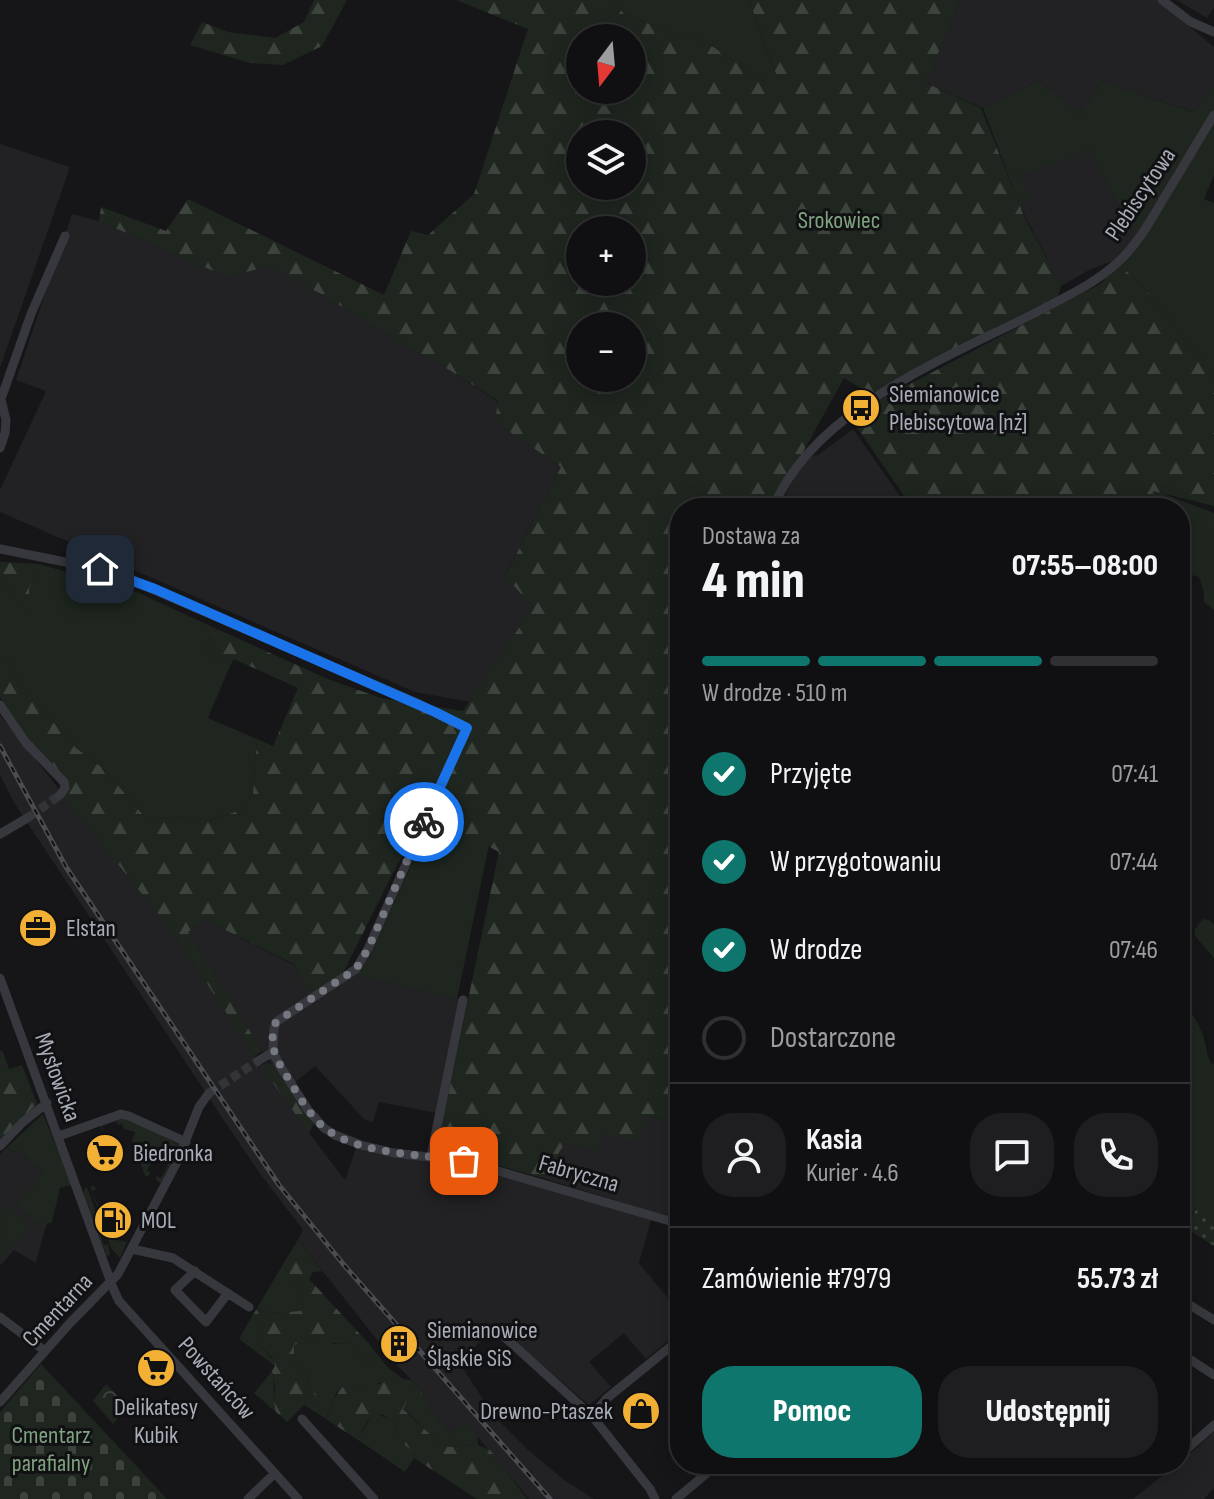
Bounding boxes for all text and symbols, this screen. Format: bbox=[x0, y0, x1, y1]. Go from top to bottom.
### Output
north arrow bbox=[566, 24, 646, 104]
map controls bbox=[566, 24, 646, 392]
button: layers bbox=[566, 120, 646, 200]
street label: Plebiscytowa bbox=[1099, 142, 1182, 246]
park label: Srokowiec bbox=[798, 206, 880, 235]
button: + bbox=[566, 216, 646, 296]
button: − bbox=[566, 312, 646, 392]
place label: Siemianowice Plebiscytowa [nż] bbox=[889, 380, 1027, 437]
bus stop icon: Siemianowice Plebiscytowa [nż] bbox=[840, 387, 882, 429]
text: Dostawa za bbox=[702, 521, 800, 552]
pin bbox=[66, 535, 134, 603]
icon: home bbox=[78, 547, 122, 591]
text: 07:55–08:00 bbox=[1012, 548, 1158, 584]
text: 4 min bbox=[702, 550, 805, 613]
text: W drodze · 510 m bbox=[702, 678, 847, 709]
icon: check bbox=[702, 752, 746, 796]
text: Przyjęte bbox=[770, 756, 852, 792]
text: 07:41 bbox=[1111, 759, 1158, 790]
courier bbox=[384, 782, 464, 862]
icon: bike bbox=[402, 800, 446, 844]
icon: check bbox=[702, 840, 746, 884]
text: W przygotowaniu bbox=[770, 844, 942, 880]
text: 07:44 bbox=[1109, 847, 1158, 878]
office icon: Elstan bbox=[17, 907, 59, 949]
place label: Elstan bbox=[66, 914, 116, 943]
icon: check bbox=[702, 928, 746, 972]
text: W drodze bbox=[770, 932, 862, 968]
text: 07:46 bbox=[1109, 935, 1158, 966]
text: Dostarczone bbox=[770, 1020, 896, 1056]
street label: Mysłowicka bbox=[28, 1029, 87, 1126]
button: person bbox=[702, 1113, 786, 1197]
button: chat bbox=[970, 1113, 1054, 1197]
button: phone bbox=[1074, 1113, 1158, 1197]
text: Kasia bbox=[806, 1122, 863, 1158]
pin bbox=[430, 1127, 498, 1195]
supermarket icon: Biedronka bbox=[84, 1132, 126, 1174]
place label: Biedronka bbox=[133, 1139, 213, 1168]
icon: bag bbox=[442, 1139, 486, 1183]
street label: Fabryczna bbox=[536, 1148, 622, 1199]
text: Kurier · 4.6 bbox=[806, 1158, 899, 1189]
fuel station icon: MOL bbox=[92, 1199, 134, 1241]
place label: MOL bbox=[141, 1206, 176, 1235]
text: Zamówienie #7979 bbox=[702, 1261, 891, 1297]
text: 55.73 zł bbox=[1077, 1261, 1158, 1297]
street label: Cmentarna bbox=[16, 1268, 99, 1353]
place label: Siemianowice Śląskie SiS bbox=[427, 1316, 538, 1373]
building icon: Siemianowice Śląskie SiS bbox=[378, 1323, 420, 1365]
street label: Powstańców bbox=[172, 1331, 261, 1426]
supermarket icon: Delikatesy Kubik bbox=[135, 1347, 177, 1389]
button: Pomoc bbox=[702, 1366, 922, 1458]
button: Udostępnij bbox=[938, 1366, 1158, 1458]
shop icon: Drewno-Ptaszek bbox=[620, 1390, 662, 1432]
place label: Delikatesy Kubik bbox=[114, 1393, 198, 1450]
place label: Drewno-Ptaszek bbox=[480, 1397, 613, 1426]
park label: Cmentarz parafialny bbox=[11, 1421, 91, 1478]

